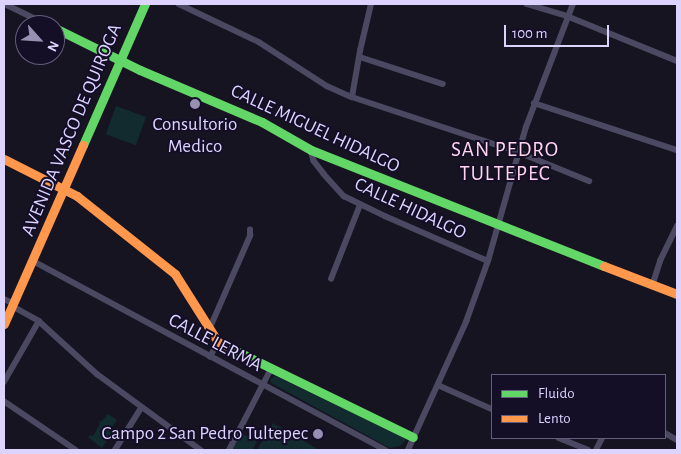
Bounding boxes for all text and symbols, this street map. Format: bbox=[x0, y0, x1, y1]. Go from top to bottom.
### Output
north arrow bbox=[15, 15, 65, 65]
scale bar bbox=[506, 15, 611, 47]
street label: AVENIDA VASCO DE QUIROGA bbox=[17, 20, 127, 240]
text: 100 m bbox=[512, 26, 547, 41]
street label: CALLE MIGUEL HIDALGO bbox=[227, 80, 403, 178]
marker: Consultorio Medico bbox=[188, 97, 202, 111]
place label: Consultorio Medico bbox=[153, 114, 237, 158]
district label: SAN PEDRO TULTEPEC bbox=[450, 137, 560, 187]
street label: CALLE HIDALGO bbox=[350, 173, 470, 245]
street label: CALLE LERMA bbox=[164, 309, 266, 377]
legend bbox=[491, 374, 666, 439]
text: Fluido bbox=[538, 386, 575, 401]
text: Lento bbox=[538, 411, 571, 426]
place label: Campo 2 San Pedro Tultepec bbox=[101, 423, 308, 445]
marker: Campo 2 San Pedro Tultepec bbox=[312, 428, 324, 440]

